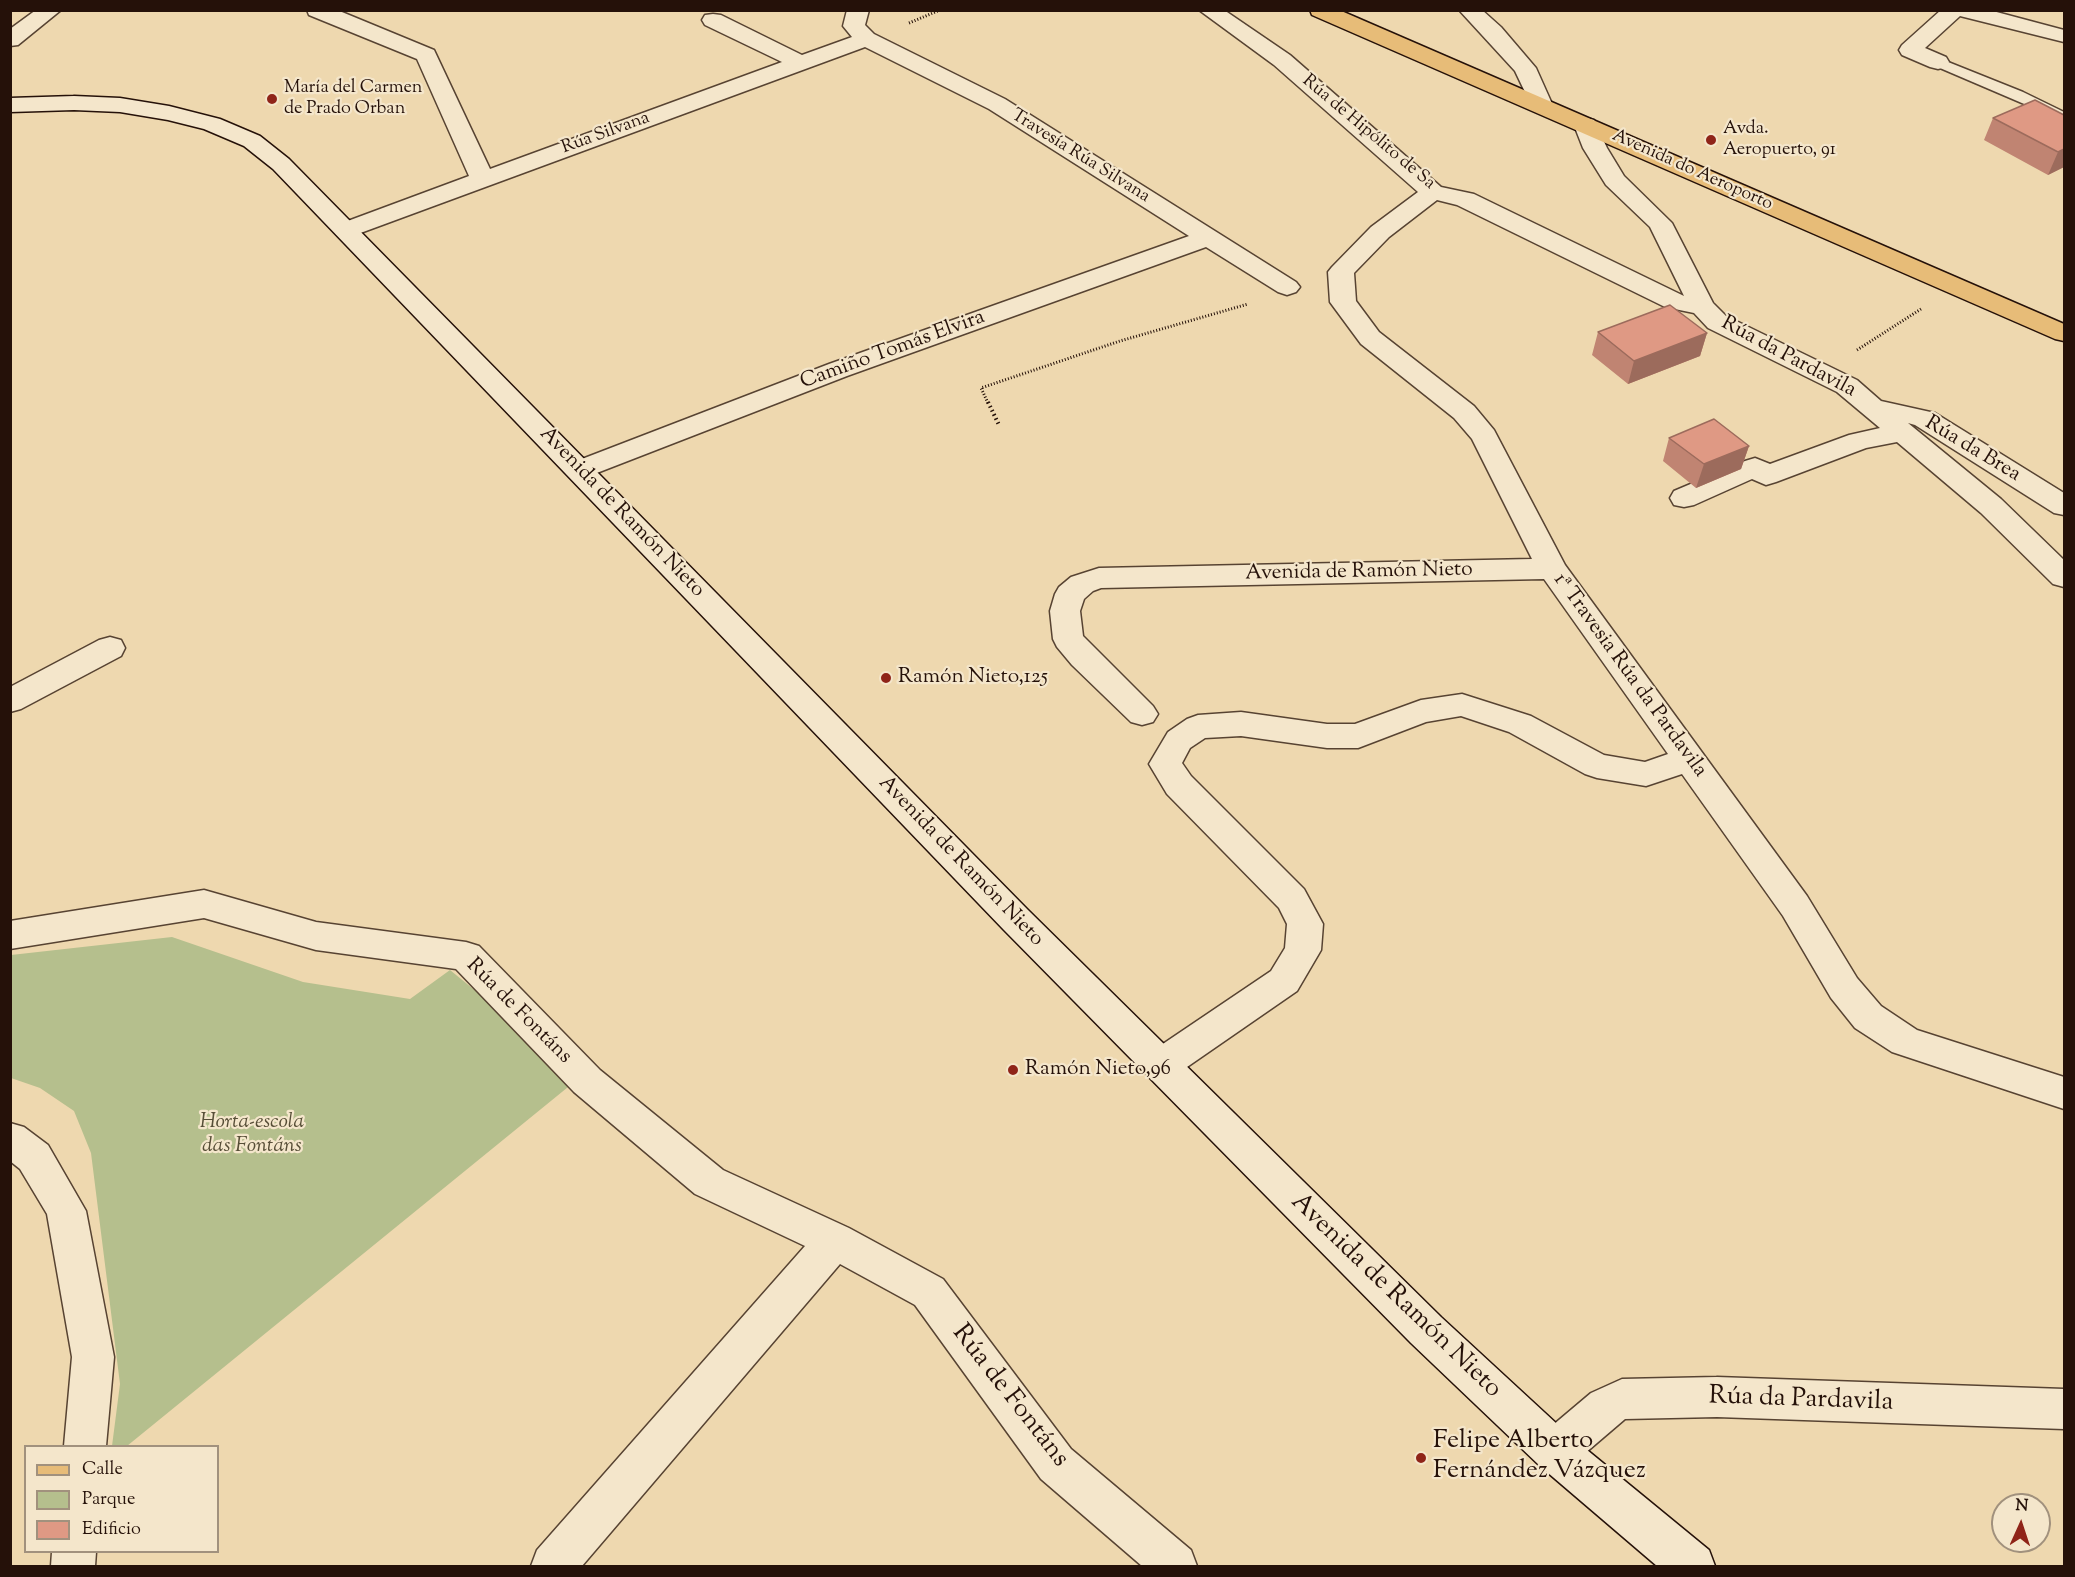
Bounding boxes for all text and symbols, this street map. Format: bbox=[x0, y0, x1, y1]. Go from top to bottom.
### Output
street label: Rúa de Hipólito de Sa bbox=[1297, 71, 1439, 195]
place label: María del Carmen de Prado Orban bbox=[284, 78, 423, 121]
marker: María del Carmen de Prado Orban bbox=[265, 92, 279, 106]
street label: Travesía Rúa Silvana bbox=[1007, 106, 1153, 208]
street label: Rúa Silvana bbox=[559, 108, 653, 160]
place label: Avda. Aeropuerto, 91 bbox=[1723, 119, 1836, 162]
street label: Avenida do Aeroporto bbox=[1608, 126, 1776, 216]
marker: Avda. Aeropuerto, 91 bbox=[1704, 133, 1718, 147]
street label: Camiño Tomás Elvira bbox=[797, 306, 989, 396]
street label: Rúa da Pardavila bbox=[1716, 312, 1860, 404]
street label: Rúa da Brea bbox=[1920, 412, 2024, 488]
street label: Avenida de Ramón Nieto bbox=[533, 422, 709, 604]
street label: Avenida de Ramón Nieto bbox=[1245, 558, 1473, 588]
street label: 1ª Travesia Rúa da Pardavila bbox=[1547, 569, 1711, 783]
place label: Ramón Nieto,125 bbox=[898, 665, 1048, 691]
marker: Ramón Nieto,125 bbox=[879, 671, 893, 685]
street label: Avenida de Ramón Nieto bbox=[872, 771, 1048, 953]
street label: Rúa de Fontáns bbox=[460, 954, 576, 1070]
place label: Ramón Nieto,96 bbox=[1025, 1057, 1171, 1083]
marker: Ramón Nieto,96 bbox=[1006, 1063, 1020, 1077]
park label: Horta-escola das Fontáns bbox=[200, 1110, 304, 1160]
street label: Avenida de Ramón Nieto bbox=[1283, 1188, 1507, 1406]
street label: Rúa de Fontáns bbox=[944, 1320, 1074, 1474]
street label: Rúa da Pardavila bbox=[1708, 1382, 1894, 1420]
place label: Felipe Alberto Fernández Vázquez bbox=[1433, 1427, 1646, 1488]
legend bbox=[24, 1445, 219, 1553]
marker: Felipe Alberto Fernández Vázquez bbox=[1414, 1451, 1428, 1465]
text: Calle bbox=[82, 1457, 123, 1483]
text: Parque bbox=[82, 1487, 135, 1513]
north arrow bbox=[1991, 1493, 2051, 1553]
text: N bbox=[2015, 1495, 2029, 1518]
text: Edificio bbox=[82, 1517, 141, 1543]

